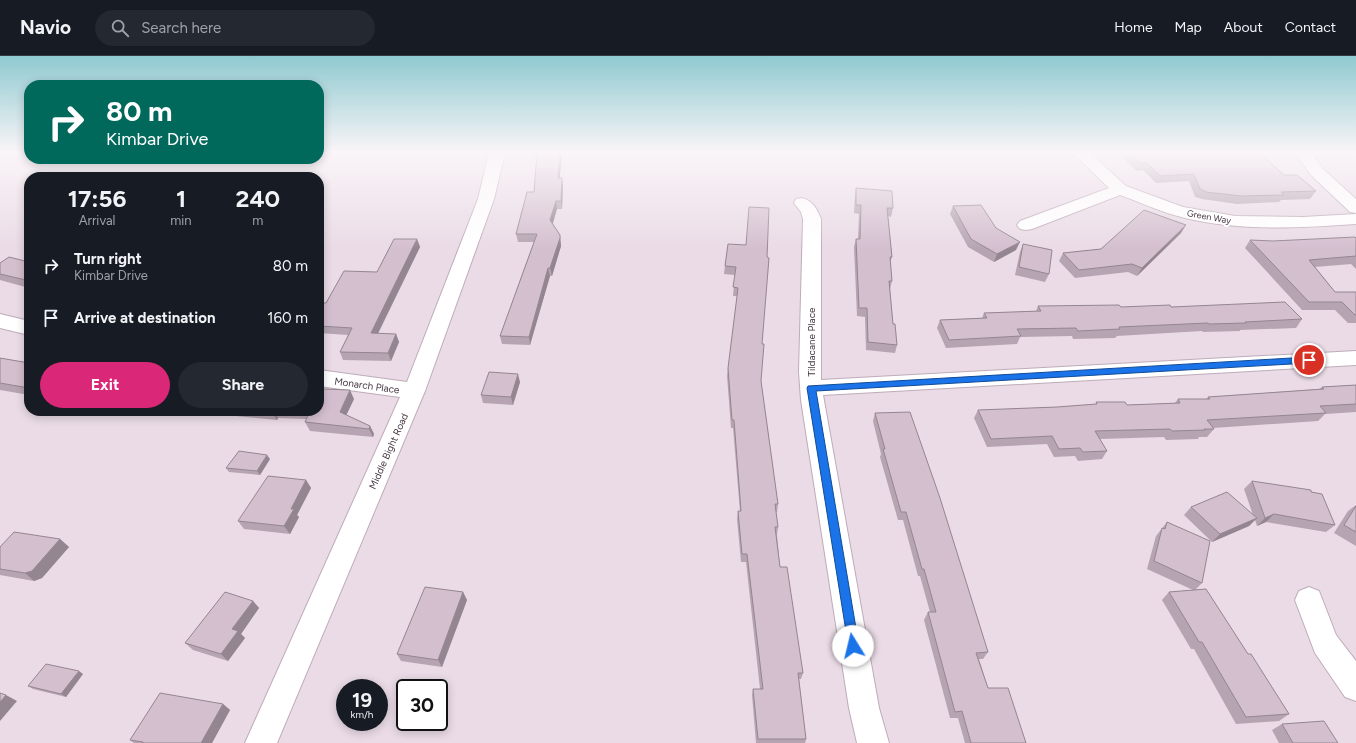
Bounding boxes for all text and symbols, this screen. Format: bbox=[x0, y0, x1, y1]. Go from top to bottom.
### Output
search box bbox=[95, 10, 375, 46]
text: Navio bbox=[20, 16, 71, 39]
icon: search bbox=[109, 17, 131, 39]
text: Search here bbox=[141, 19, 221, 37]
text: Home bbox=[1114, 19, 1153, 36]
text: Map bbox=[1175, 19, 1202, 36]
text: About bbox=[1224, 19, 1263, 36]
text: Contact bbox=[1285, 19, 1336, 36]
text: 80 m bbox=[106, 94, 172, 128]
icon: right bbox=[40, 96, 92, 148]
text: Kimbar Drive bbox=[106, 128, 208, 150]
text: 17:56 bbox=[68, 184, 126, 213]
text: 1 bbox=[176, 184, 186, 213]
text: 240 bbox=[235, 184, 280, 213]
street label: Green Way bbox=[1186, 207, 1232, 226]
text: Arrival bbox=[79, 213, 116, 228]
text: min bbox=[170, 213, 192, 228]
text: m bbox=[252, 213, 263, 228]
text: Turn right bbox=[74, 250, 142, 268]
icon: right bbox=[40, 255, 62, 277]
text: 80 m bbox=[273, 257, 308, 275]
text: Kimbar Drive bbox=[74, 268, 148, 283]
icon: arrive bbox=[40, 307, 62, 329]
street label: Tildacane Place bbox=[805, 307, 818, 376]
text: Arrive at destination bbox=[74, 309, 215, 327]
text: 160 m bbox=[267, 309, 308, 327]
pin bbox=[1292, 343, 1326, 377]
icon: arrive bbox=[1298, 349, 1320, 371]
button: Exit bbox=[40, 362, 170, 408]
button: Share bbox=[178, 362, 308, 408]
street label: Monarch Place bbox=[333, 374, 401, 397]
street label: Middle Bight Road bbox=[366, 411, 411, 491]
position arrow bbox=[832, 625, 874, 667]
speed limit sign: 30 bbox=[396, 679, 448, 731]
text: 19 bbox=[352, 688, 372, 712]
text: km/h bbox=[351, 708, 373, 721]

